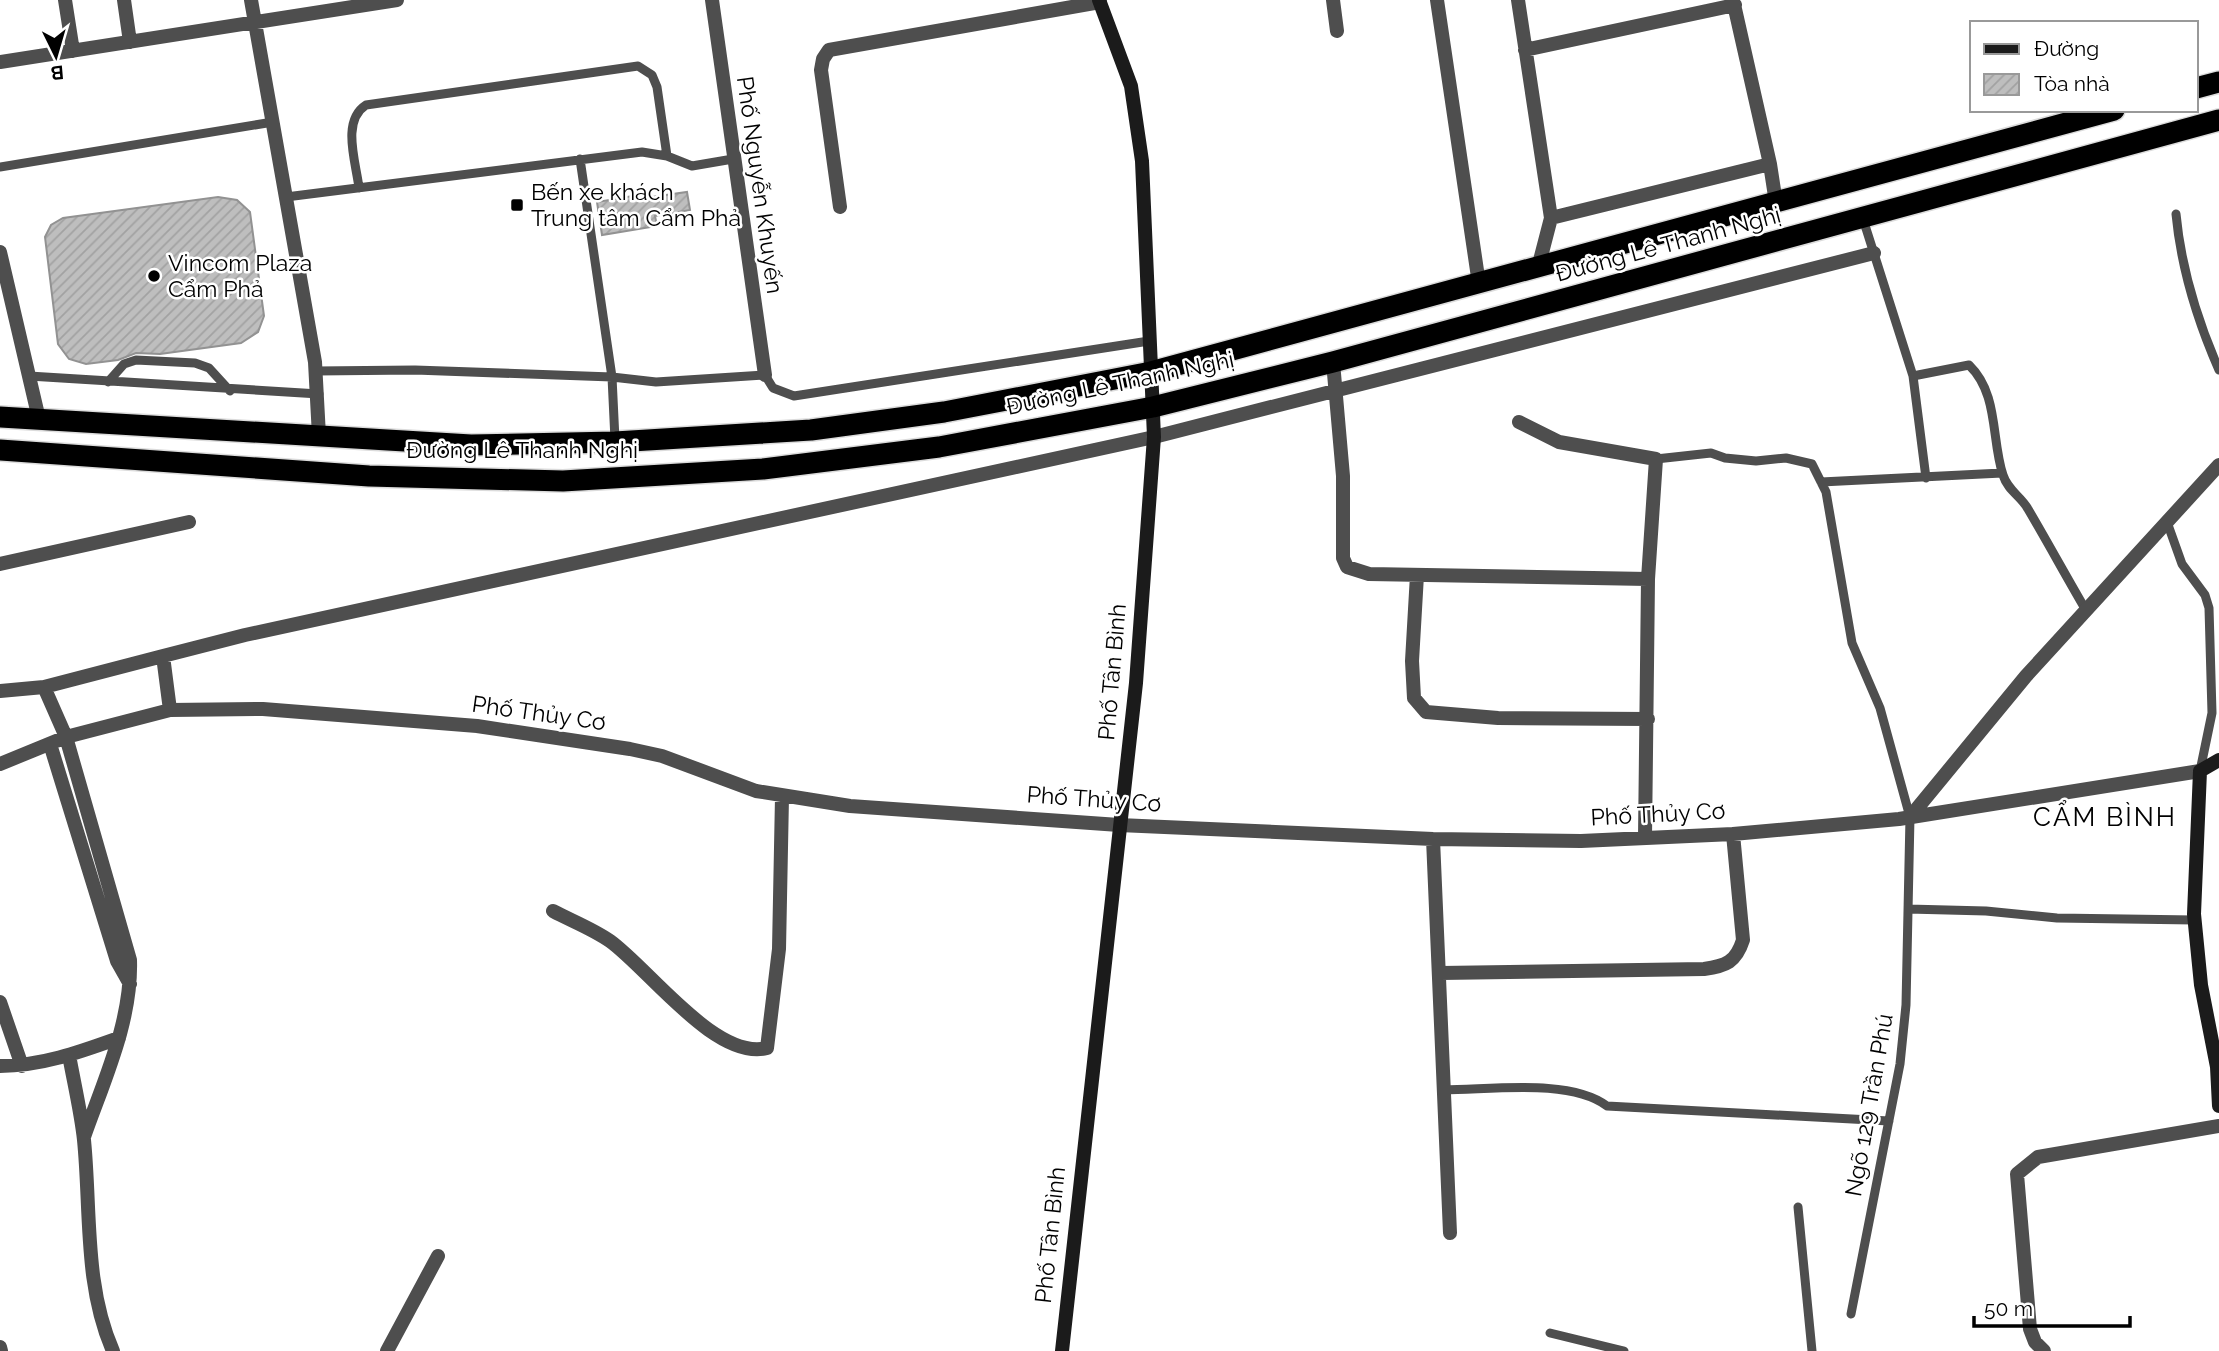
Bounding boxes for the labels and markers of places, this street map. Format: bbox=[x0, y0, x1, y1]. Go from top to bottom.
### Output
place label: Bến xe khách Trung tâm Cẩm Phả bbox=[531, 178, 741, 231]
marker: Bến xe khách Trung tâm Cẩm Phả bbox=[509, 197, 525, 213]
place label: Vincom Plaza Cẩm Phả bbox=[168, 249, 312, 302]
marker: Vincom Plaza Cẩm Phả bbox=[146, 268, 162, 284]

